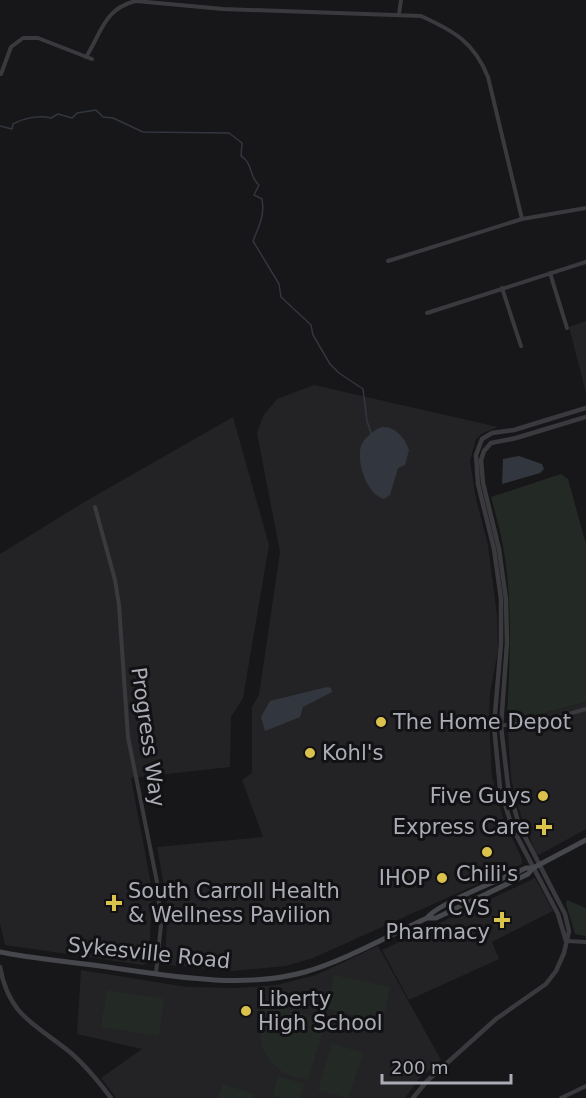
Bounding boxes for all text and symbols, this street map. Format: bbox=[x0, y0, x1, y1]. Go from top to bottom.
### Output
street label: Progress Way bbox=[126, 666, 170, 808]
place label: The Home Depot bbox=[392, 710, 571, 734]
marker: The Home Depot bbox=[374, 715, 388, 729]
place label: Kohl's bbox=[322, 741, 383, 765]
marker: Kohl's bbox=[303, 746, 317, 760]
place label: Five Guys bbox=[430, 784, 531, 808]
marker: Five Guys bbox=[536, 789, 550, 803]
place label: Express Care bbox=[393, 815, 530, 839]
marker: Express Care bbox=[535, 818, 553, 836]
marker: Chili's bbox=[480, 845, 494, 859]
place label: Chili's bbox=[456, 862, 518, 886]
place label: IHOP bbox=[379, 866, 430, 890]
marker: IHOP bbox=[435, 871, 449, 885]
place label: South Carroll Health & Wellness Pavilion bbox=[128, 879, 340, 927]
marker: South Carroll Health & Wellness Pavilion bbox=[105, 894, 123, 912]
place label: CVS Pharmacy bbox=[386, 896, 490, 944]
marker: CVS Pharmacy bbox=[495, 913, 509, 927]
street label: Sykesville Road bbox=[67, 933, 231, 973]
place label: Liberty High School bbox=[258, 987, 383, 1035]
marker: Liberty High School bbox=[239, 1004, 253, 1018]
scale bar bbox=[382, 1047, 511, 1085]
text: 200 m bbox=[391, 1057, 449, 1078]

